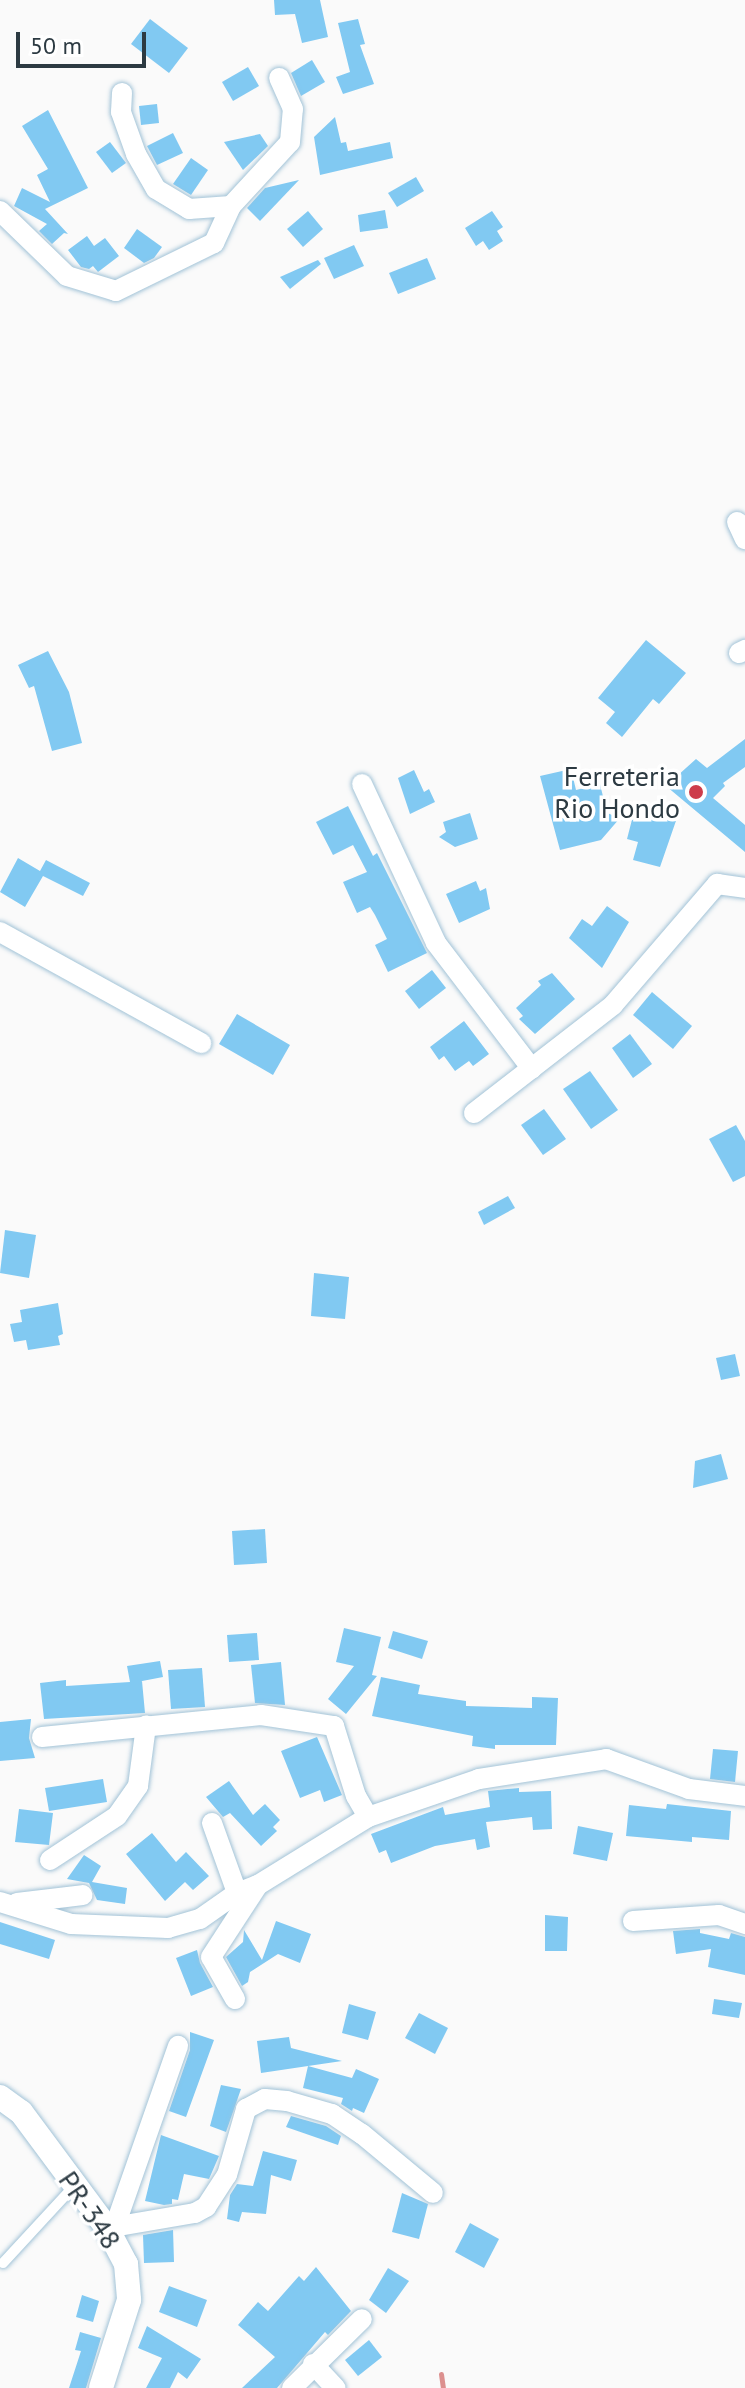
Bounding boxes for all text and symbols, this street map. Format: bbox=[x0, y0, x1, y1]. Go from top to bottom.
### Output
scale bar bbox=[20, 16, 150, 66]
text: 50 m bbox=[30, 30, 82, 61]
place label: Ferreteria Rio Hondo bbox=[554, 759, 680, 825]
marker: Ferreteria Rio Hondo bbox=[687, 783, 705, 801]
street label: PR-348 bbox=[52, 2165, 128, 2255]

